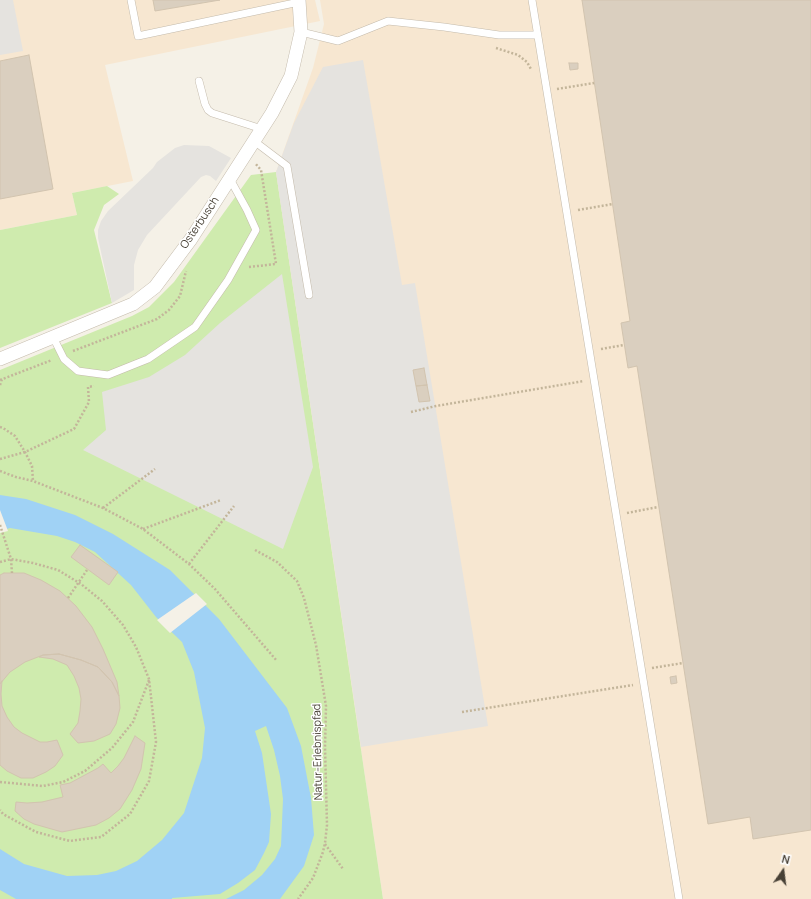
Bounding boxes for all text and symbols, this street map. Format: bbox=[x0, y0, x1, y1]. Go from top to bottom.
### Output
street label: Osterbusch bbox=[178, 195, 222, 251]
street label: Natur-Erlebnispfad bbox=[311, 704, 325, 800]
north arrow bbox=[763, 851, 803, 891]
text: N bbox=[780, 851, 792, 867]

